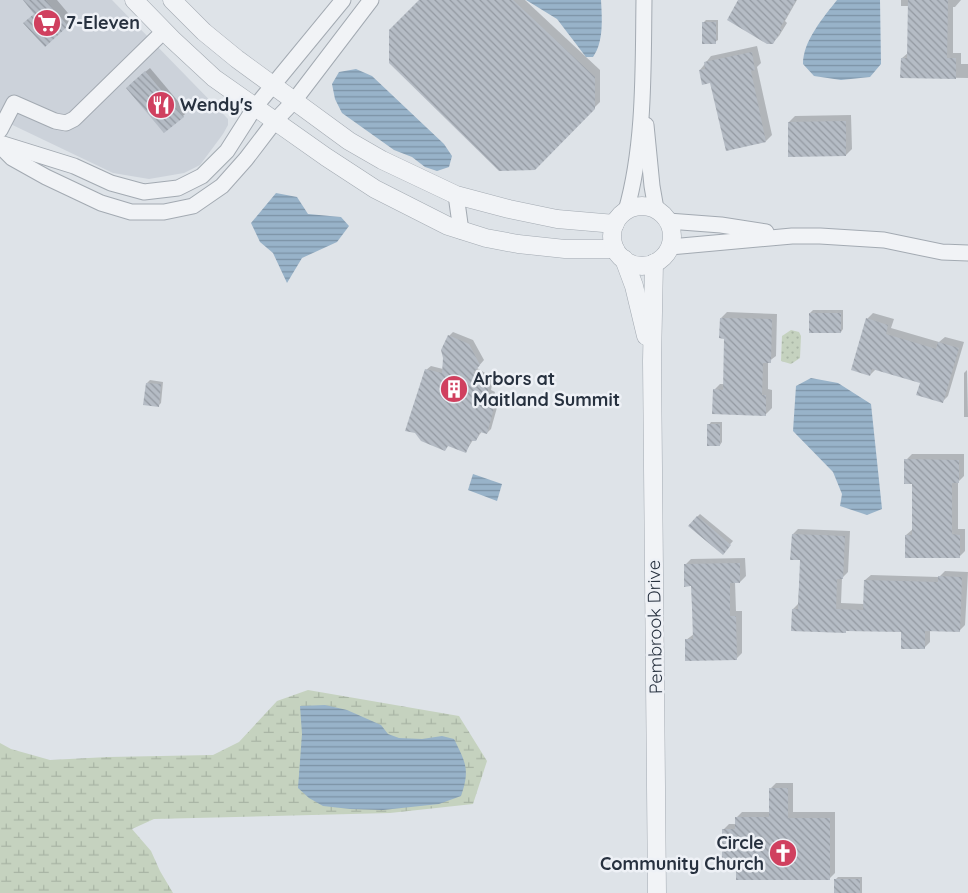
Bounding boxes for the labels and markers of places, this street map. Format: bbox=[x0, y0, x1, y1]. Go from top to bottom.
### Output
supermarket icon: 7-Eleven bbox=[32, 8, 62, 38]
place label: 7-Eleven bbox=[66, 11, 140, 34]
restaurant icon: Wendy's bbox=[146, 90, 176, 120]
place label: Wendy's bbox=[180, 93, 253, 116]
place label: Arbors at Maitland Summit bbox=[473, 367, 620, 411]
building icon: Arbors at Maitland Summit bbox=[439, 374, 469, 404]
place label: Circle Community Church bbox=[600, 831, 764, 875]
church icon: Circle Community Church bbox=[768, 838, 798, 868]

